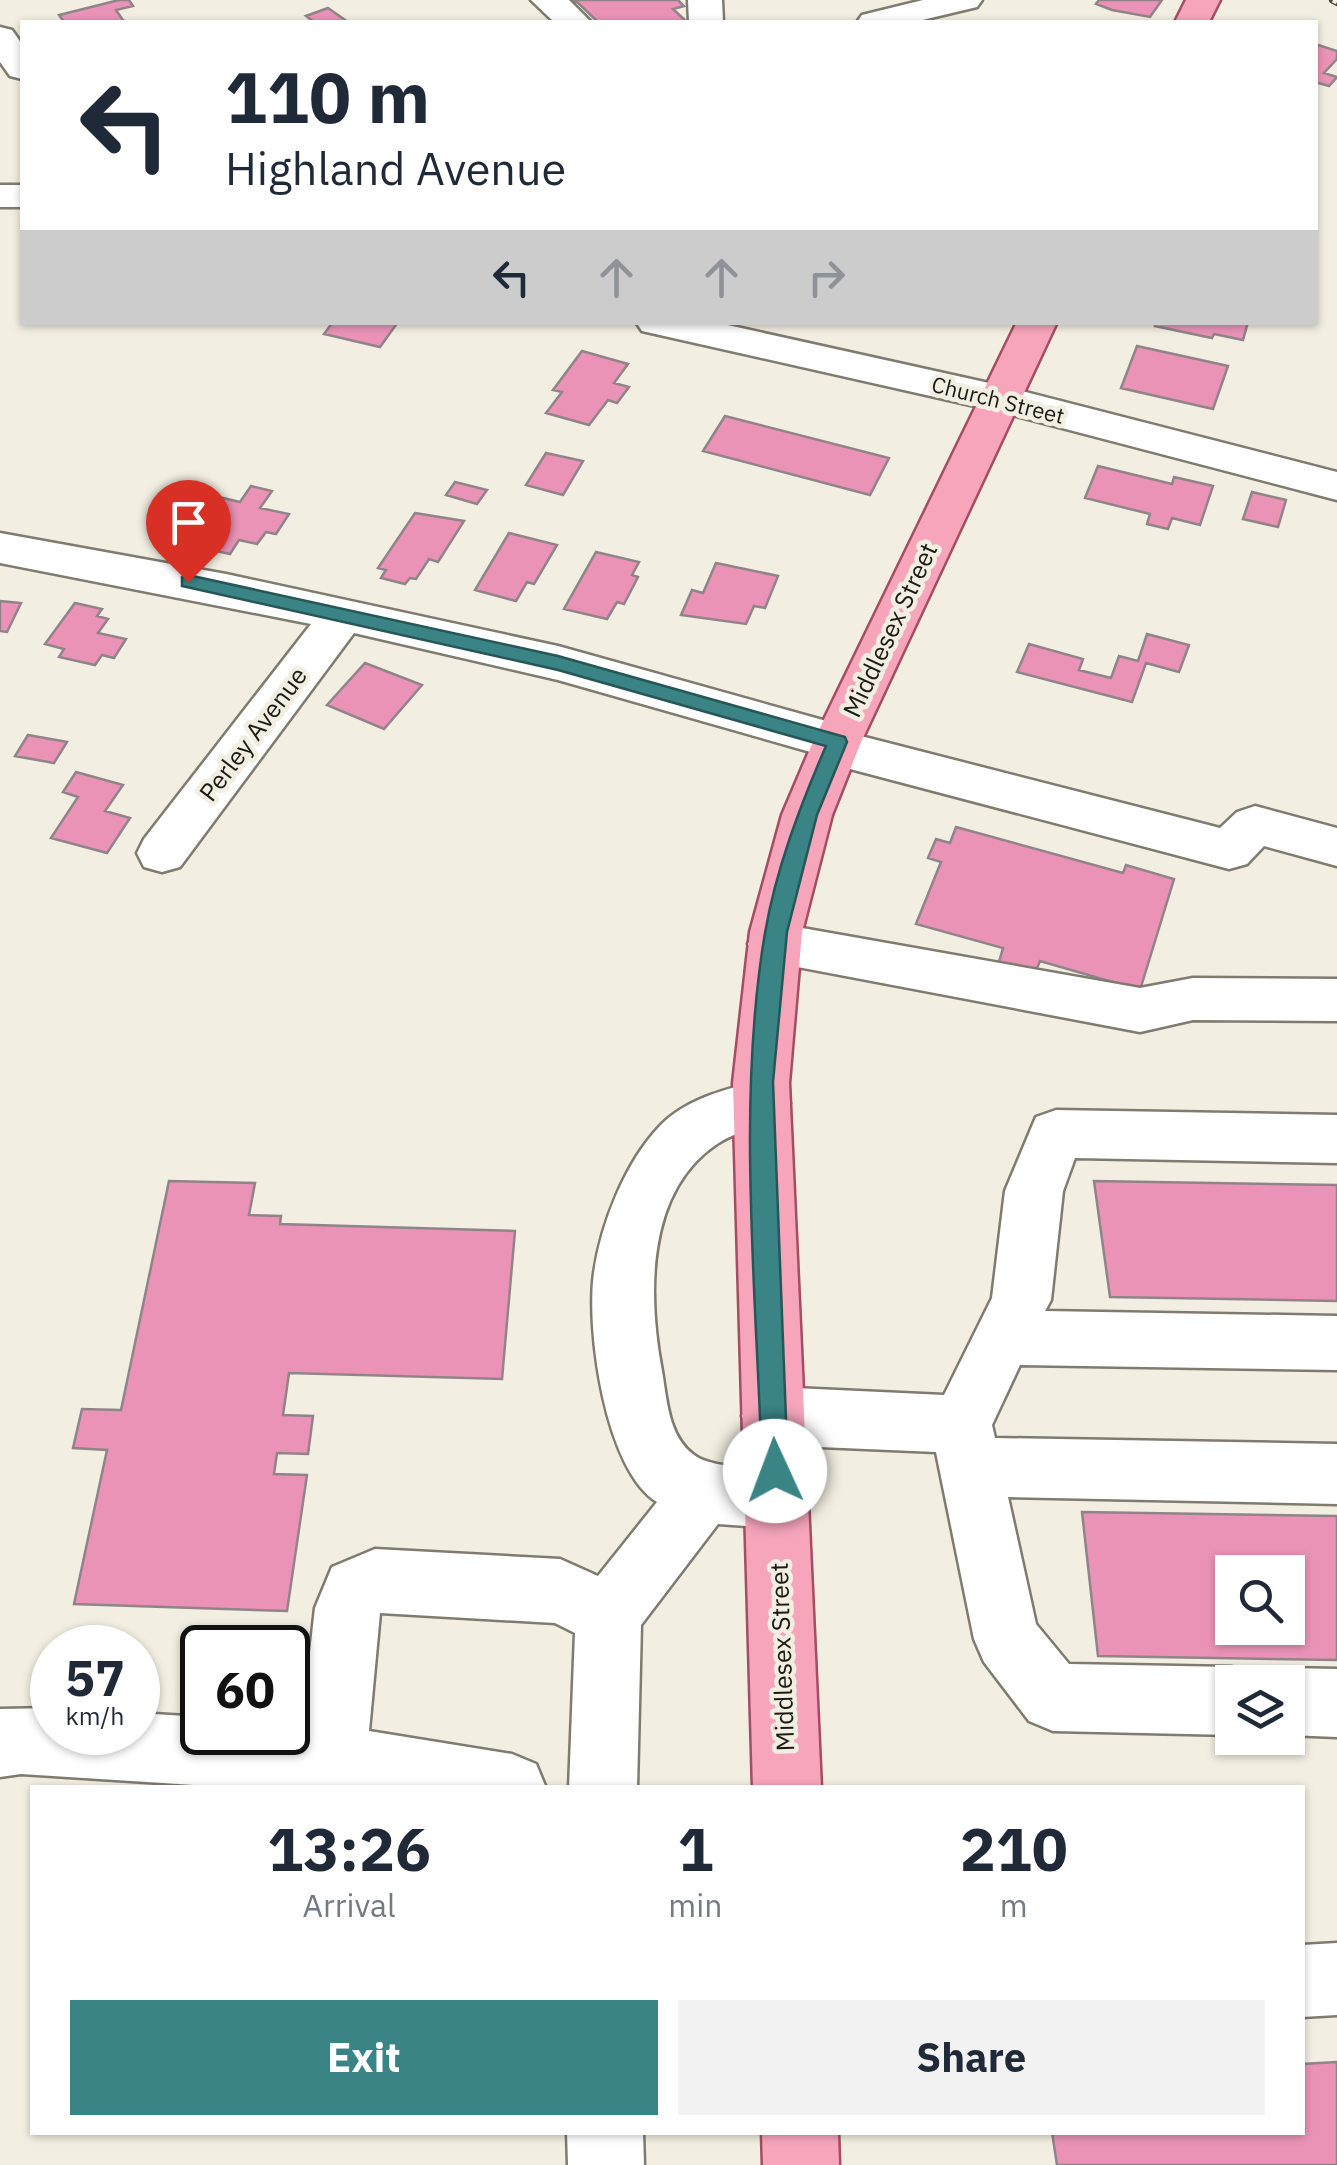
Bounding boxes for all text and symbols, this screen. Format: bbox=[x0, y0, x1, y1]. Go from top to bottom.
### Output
text: 110 m bbox=[225, 51, 430, 142]
icon: left bbox=[60, 60, 190, 190]
text: Highland Avenue bbox=[225, 139, 566, 197]
icon: left bbox=[484, 250, 539, 305]
icon: ahead bbox=[589, 250, 644, 305]
icon: ahead bbox=[694, 250, 749, 305]
icon: right bbox=[799, 250, 854, 305]
street label: Church Street bbox=[929, 369, 1067, 430]
pin bbox=[146, 480, 231, 583]
icon: arrive bbox=[161, 495, 216, 550]
street label: Middlesex Street bbox=[835, 537, 944, 722]
street label: Perley Avenue bbox=[191, 660, 314, 807]
position arrow bbox=[723, 1419, 827, 1523]
map controls bbox=[1215, 1555, 1305, 1755]
button: search bbox=[1215, 1555, 1305, 1645]
street label: Middlesex Street bbox=[762, 1562, 801, 1752]
speed limit sign: 60 bbox=[180, 1625, 310, 1755]
text: 57 bbox=[65, 1645, 125, 1710]
button: layers bbox=[1215, 1665, 1305, 1755]
text: km/h bbox=[66, 1699, 124, 1732]
text: 13:26 bbox=[267, 1809, 431, 1888]
text: 1 bbox=[677, 1809, 713, 1888]
text: 210 bbox=[960, 1809, 1068, 1888]
text: Arrival bbox=[303, 1884, 396, 1926]
text: min bbox=[668, 1884, 722, 1926]
text: m bbox=[1000, 1884, 1028, 1926]
button: Exit bbox=[70, 2000, 658, 2115]
button: Share bbox=[678, 2000, 1265, 2115]

